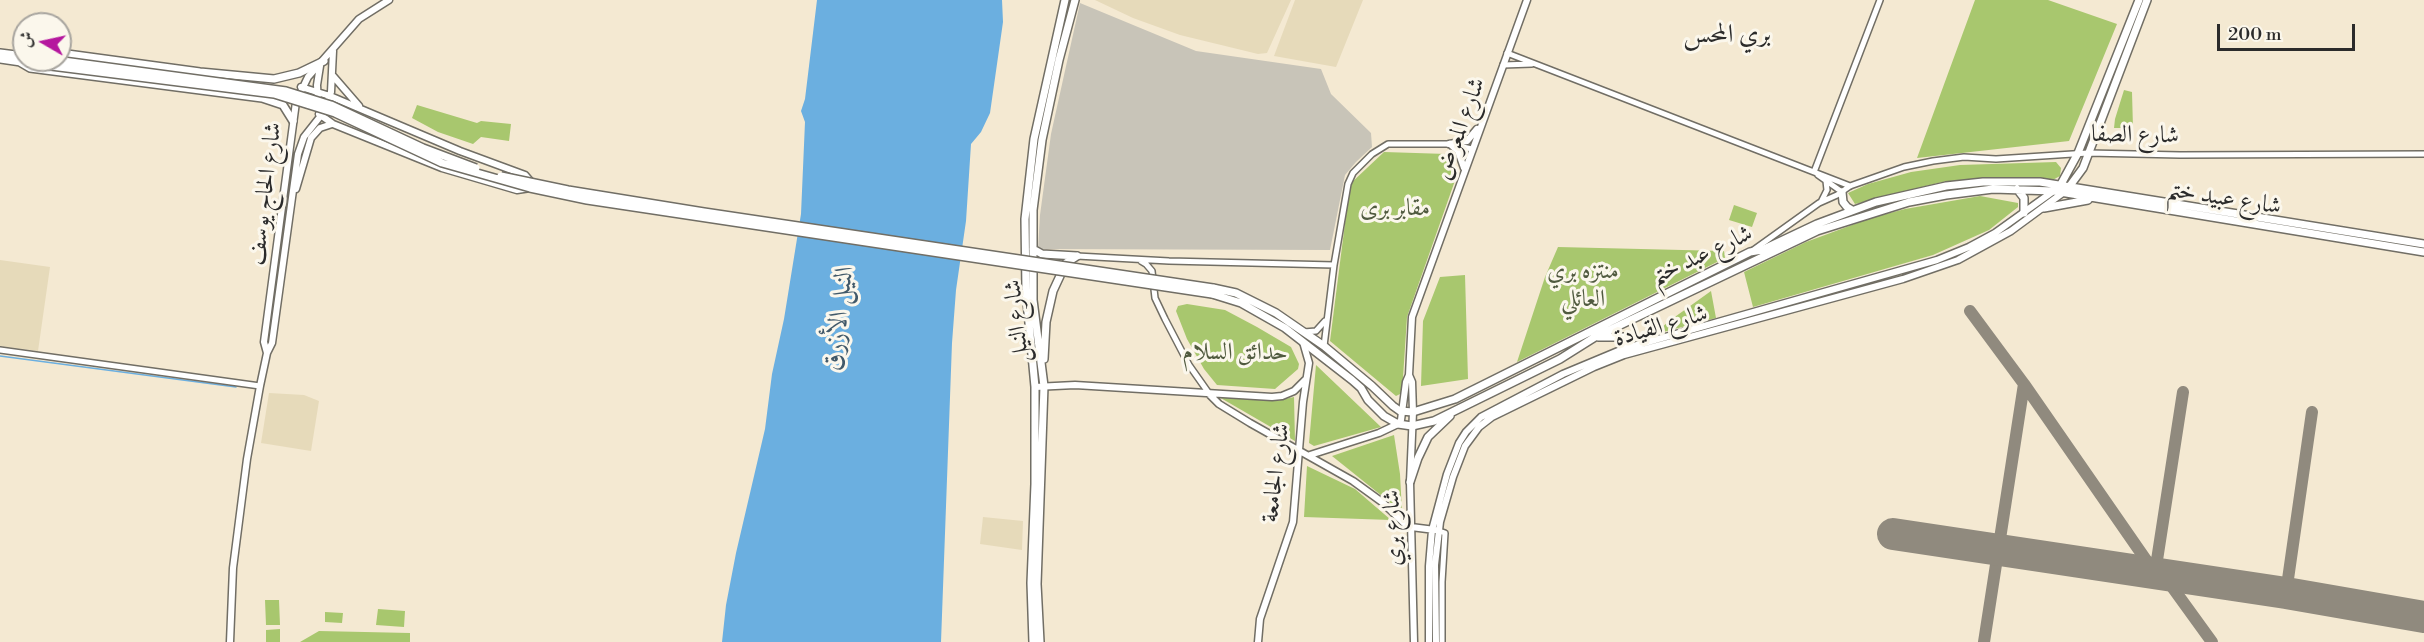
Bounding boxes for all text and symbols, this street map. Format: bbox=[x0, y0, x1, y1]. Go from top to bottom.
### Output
north arrow bbox=[12, 12, 72, 72]
scale bar bbox=[2220, 12, 2358, 50]
district label: بري المحس bbox=[1683, 20, 1771, 52]
text: 200 m bbox=[2228, 23, 2282, 46]
text: ش bbox=[15, 30, 37, 49]
street label: شارع المعرض bbox=[1429, 74, 1493, 184]
street label: شارع الحاج يوسف bbox=[243, 121, 289, 267]
street label: شارع الصفا bbox=[2091, 121, 2179, 151]
street label: شارع عبيد ختم bbox=[2165, 176, 2283, 222]
park label: مقابر برى bbox=[1360, 195, 1430, 223]
street label: شارع عبد ختم bbox=[1646, 220, 1758, 292]
park label: منتزه بري العائلي bbox=[1547, 258, 1619, 314]
water label: النيل الأزرق bbox=[818, 264, 862, 372]
street label: شارع النيل bbox=[999, 278, 1037, 364]
street label: شارع القيادة bbox=[1611, 300, 1711, 354]
park label: حدائق السلام bbox=[1182, 339, 1288, 367]
street label: شارع الجامعة bbox=[1257, 422, 1297, 524]
street label: شارع بري bbox=[1378, 489, 1410, 567]

